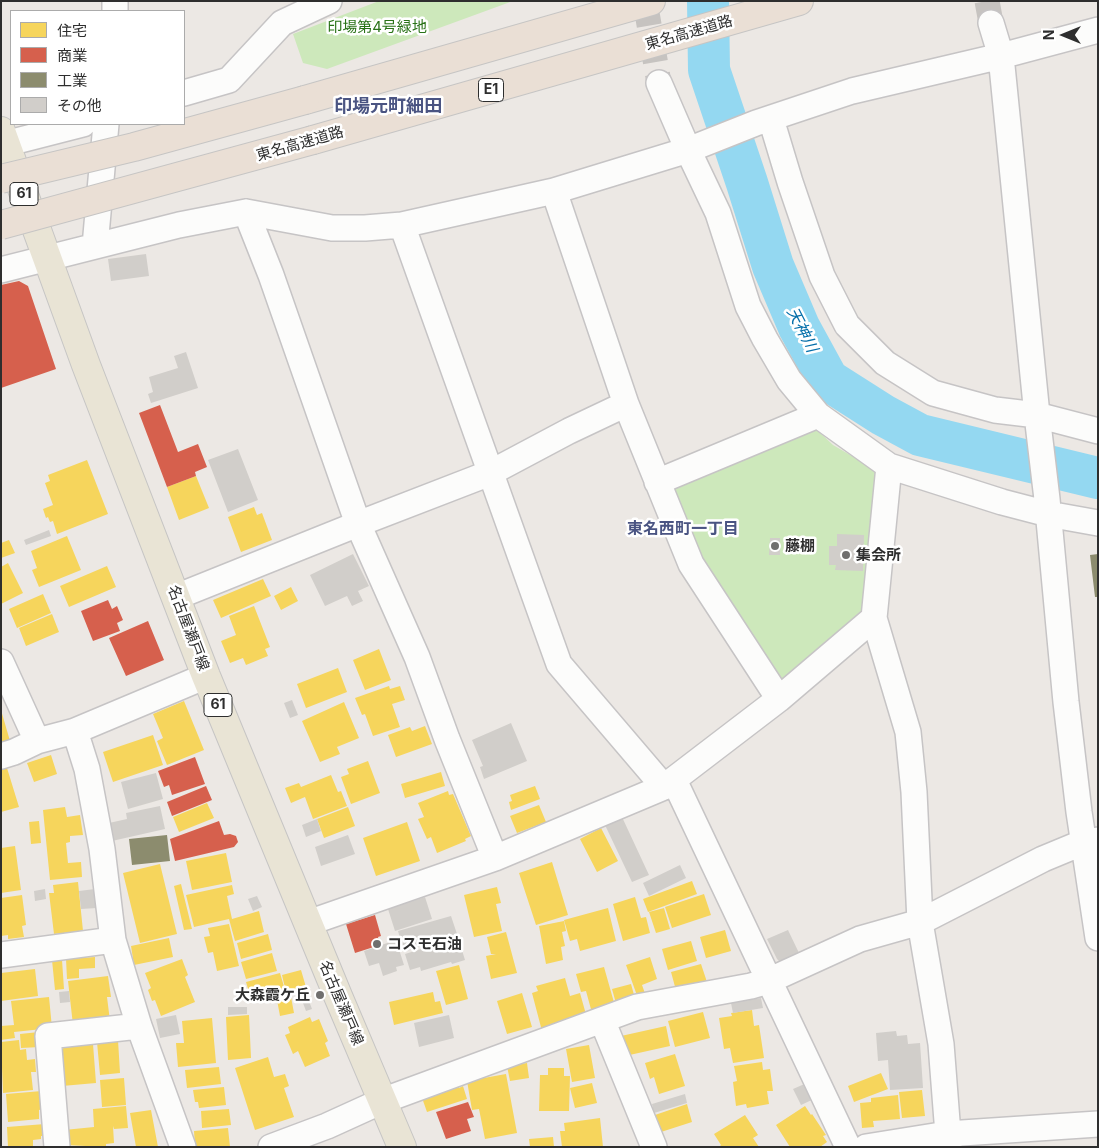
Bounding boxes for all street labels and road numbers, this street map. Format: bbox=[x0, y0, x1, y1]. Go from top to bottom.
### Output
street label: 東名高速道路 bbox=[643, 12, 735, 54]
road number: E1 bbox=[478, 78, 504, 102]
street label: 東名高速道路 bbox=[254, 123, 346, 165]
road number: 61 bbox=[10, 182, 38, 205]
street label: 名古屋瀬戸線 bbox=[163, 583, 213, 673]
road number: 61 bbox=[204, 694, 232, 716]
street label: 名古屋瀬戸線 bbox=[315, 958, 367, 1048]

